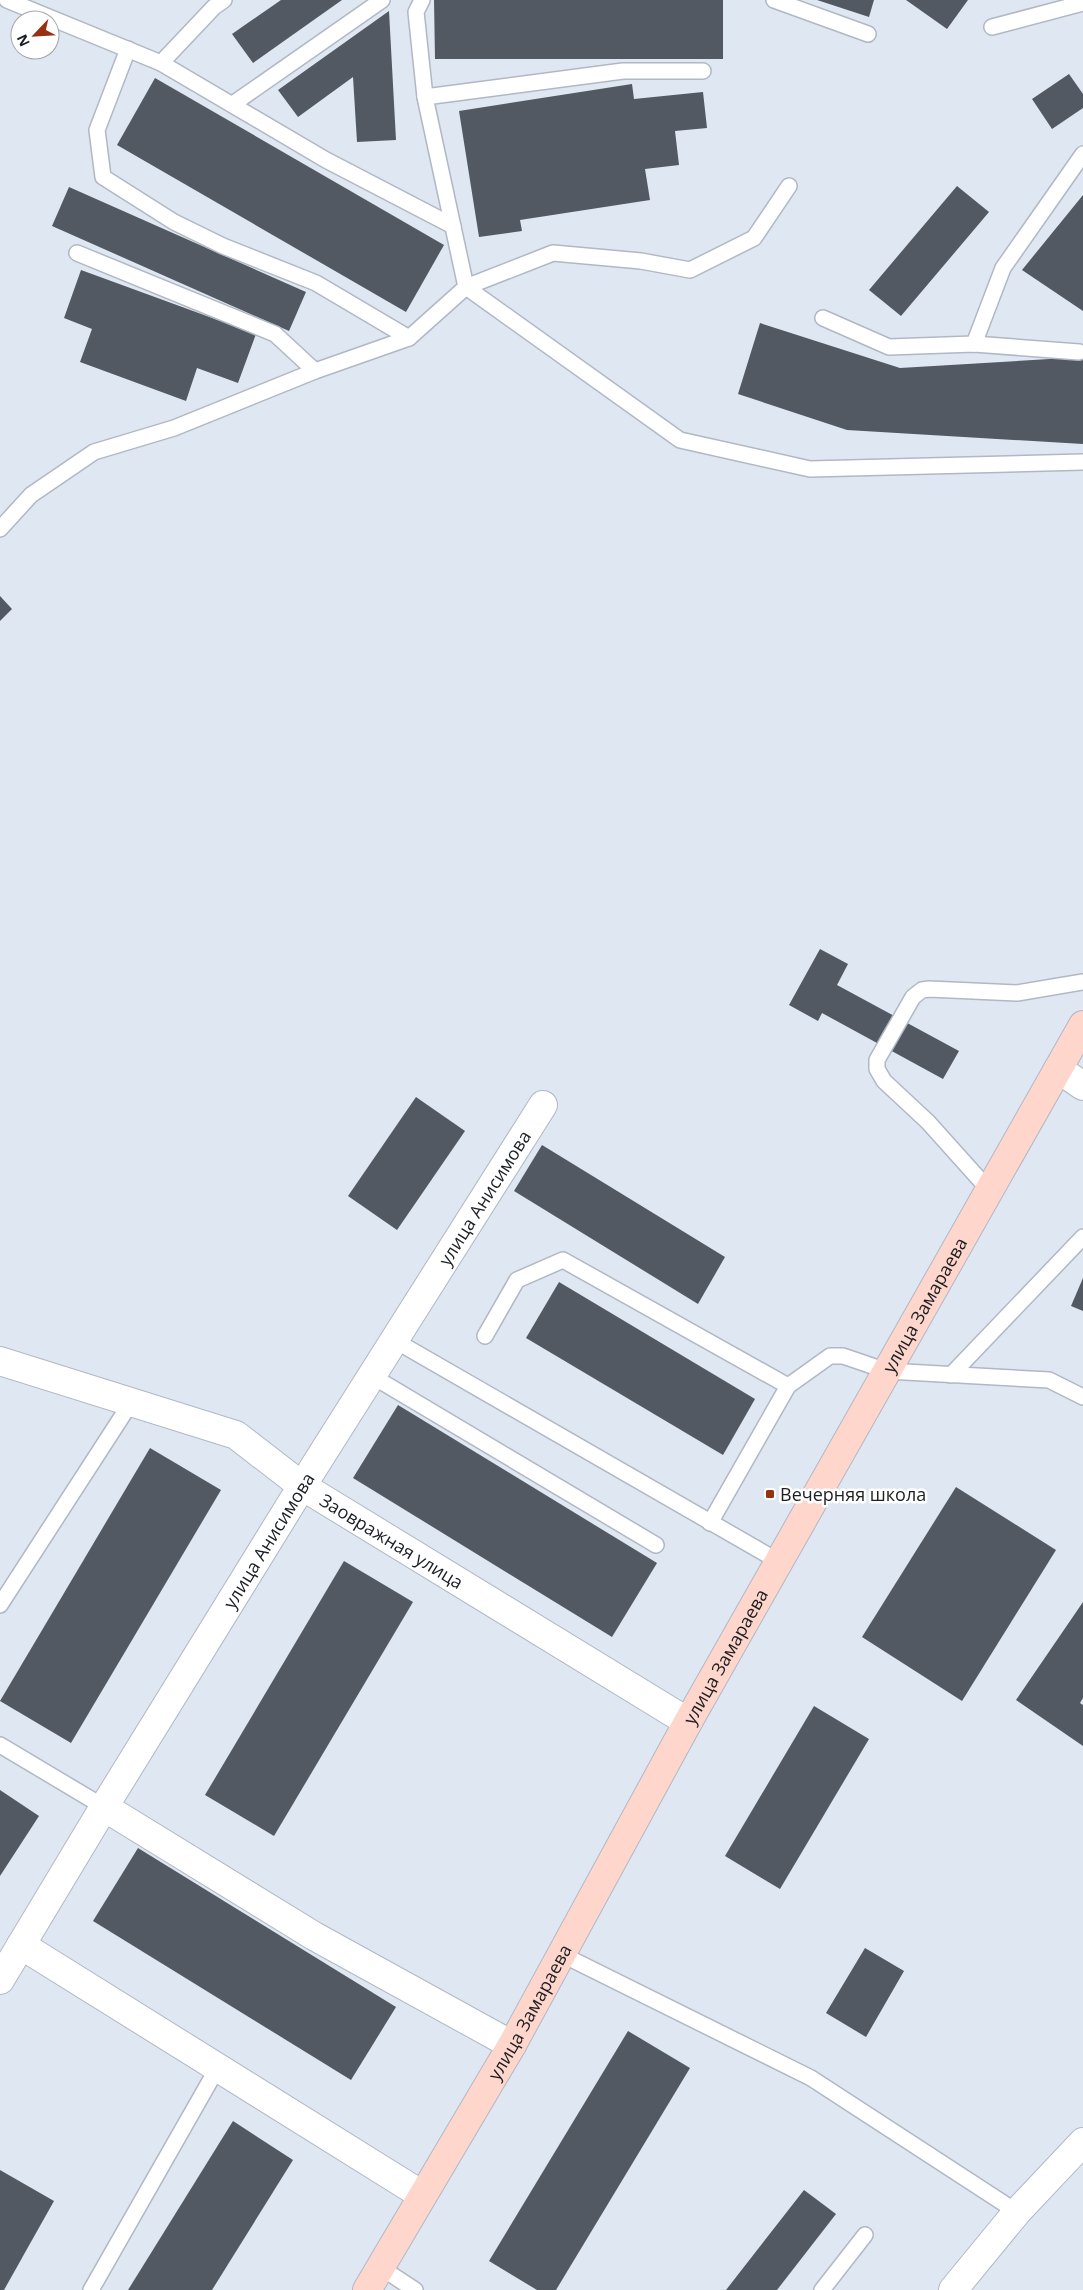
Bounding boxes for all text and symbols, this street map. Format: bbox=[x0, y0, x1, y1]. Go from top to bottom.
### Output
north arrow bbox=[10, 10, 60, 60]
text: N bbox=[12, 32, 34, 50]
street label: улица Анисимова bbox=[433, 1126, 536, 1270]
street label: улица Замараева bbox=[876, 1233, 972, 1377]
street label: улица Анисимова bbox=[217, 1468, 319, 1613]
place label: Вечерняя школа bbox=[780, 1482, 926, 1506]
street label: Заовражная улица bbox=[316, 1488, 468, 1594]
marker: Вечерняя школа bbox=[764, 1488, 776, 1500]
street label: улица Замараева bbox=[677, 1584, 773, 1728]
street label: улица Замараева bbox=[482, 1940, 577, 2084]

